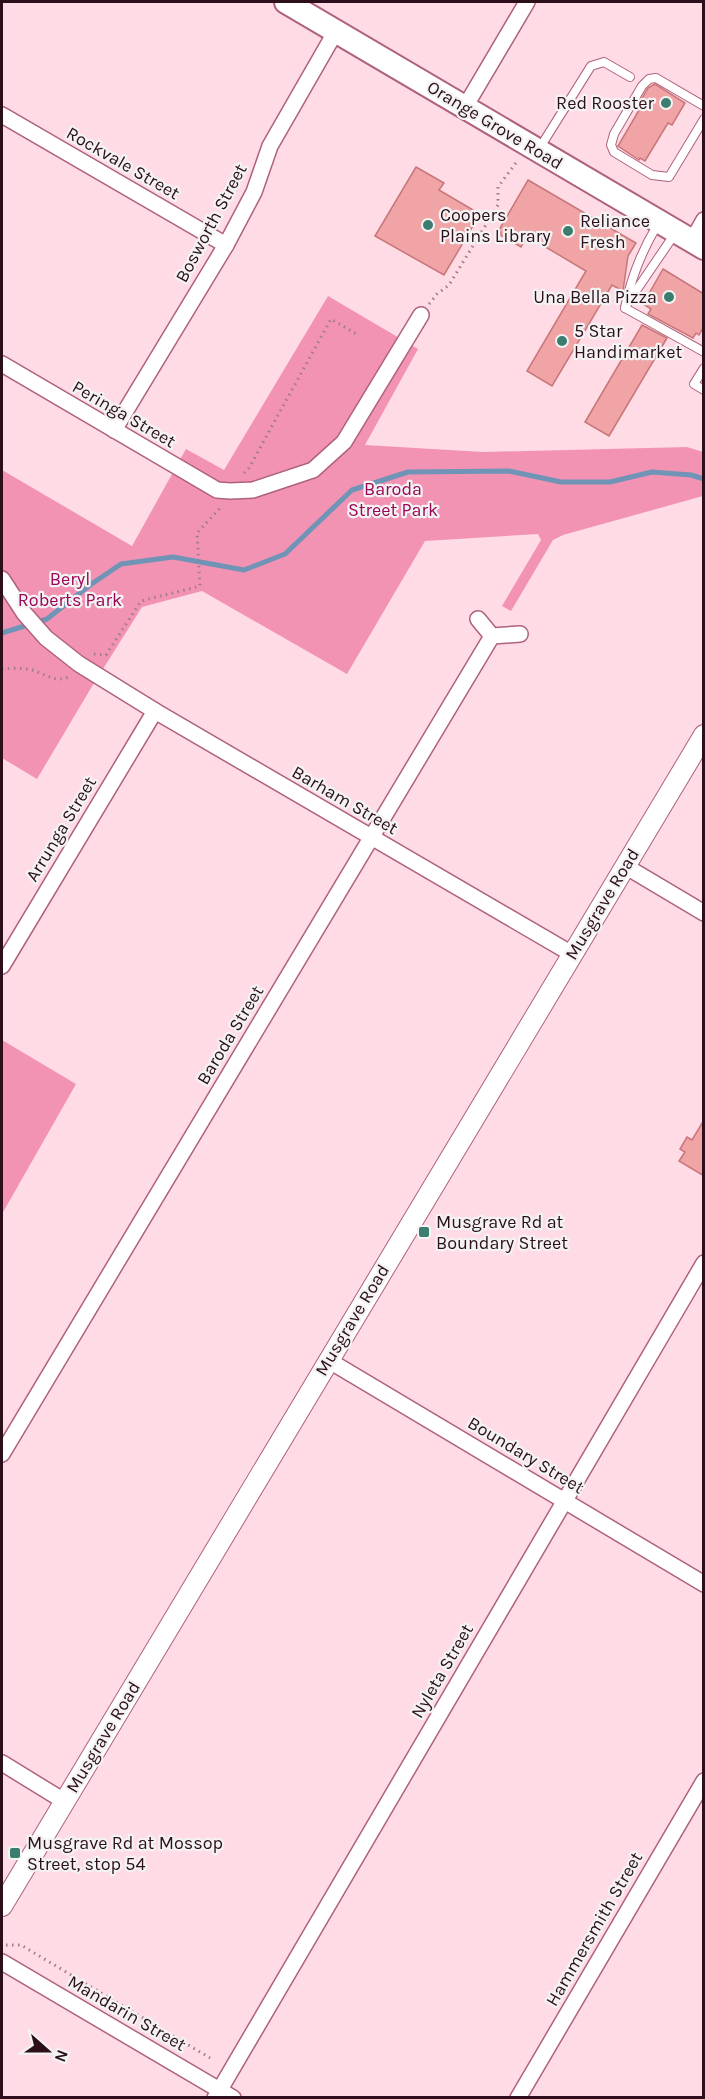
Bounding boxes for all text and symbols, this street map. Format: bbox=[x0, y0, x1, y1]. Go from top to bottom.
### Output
street label: Orange Grove Road bbox=[423, 76, 567, 174]
place label: Red Rooster bbox=[556, 92, 654, 114]
marker: Red Rooster bbox=[659, 96, 673, 110]
street label: Rockvale Street bbox=[62, 122, 184, 204]
street label: Bosworth Street bbox=[170, 160, 252, 286]
place label: Coopers Plains Library bbox=[440, 204, 551, 247]
place label: Reliance Fresh bbox=[580, 210, 650, 253]
marker: Coopers Plains Library bbox=[421, 218, 435, 232]
marker: Reliance Fresh bbox=[561, 224, 575, 238]
place label: Una Bella Pizza bbox=[533, 286, 657, 308]
marker: Una Bella Pizza bbox=[662, 290, 676, 304]
place label: 5 Star Handimarket bbox=[574, 320, 682, 363]
marker: 5 Star Handimarket bbox=[555, 334, 569, 348]
street label: Peringa Street bbox=[68, 376, 180, 453]
park label: Baroda Street Park bbox=[348, 478, 438, 521]
park label: Beryl Roberts Park bbox=[18, 568, 122, 611]
street label: Barham Street bbox=[288, 761, 402, 839]
street label: Arrunga Street bbox=[21, 772, 101, 886]
street label: Musgrave Road bbox=[560, 844, 644, 964]
street label: Baroda Street bbox=[192, 981, 268, 1089]
place label: Musgrave Rd at Boundary Street bbox=[436, 1211, 568, 1254]
marker: Musgrave Rd at Boundary Street bbox=[417, 1225, 431, 1239]
street label: Musgrave Road bbox=[310, 1260, 394, 1380]
street label: Boundary Street bbox=[464, 1412, 588, 1499]
street label: Nyleta Street bbox=[406, 1620, 478, 1722]
street label: Musgrave Road bbox=[61, 1677, 145, 1797]
place label: Musgrave Rd at Mossop Street, stop 54 bbox=[27, 1832, 223, 1875]
marker: Musgrave Rd at Mossop Street, stop 54 bbox=[8, 1846, 22, 1860]
street label: Hammersmith Street bbox=[541, 1848, 647, 2010]
street label: Mandarin Street bbox=[64, 1970, 190, 2056]
north arrow bbox=[18, 2021, 78, 2081]
text: N bbox=[51, 2047, 72, 2065]

